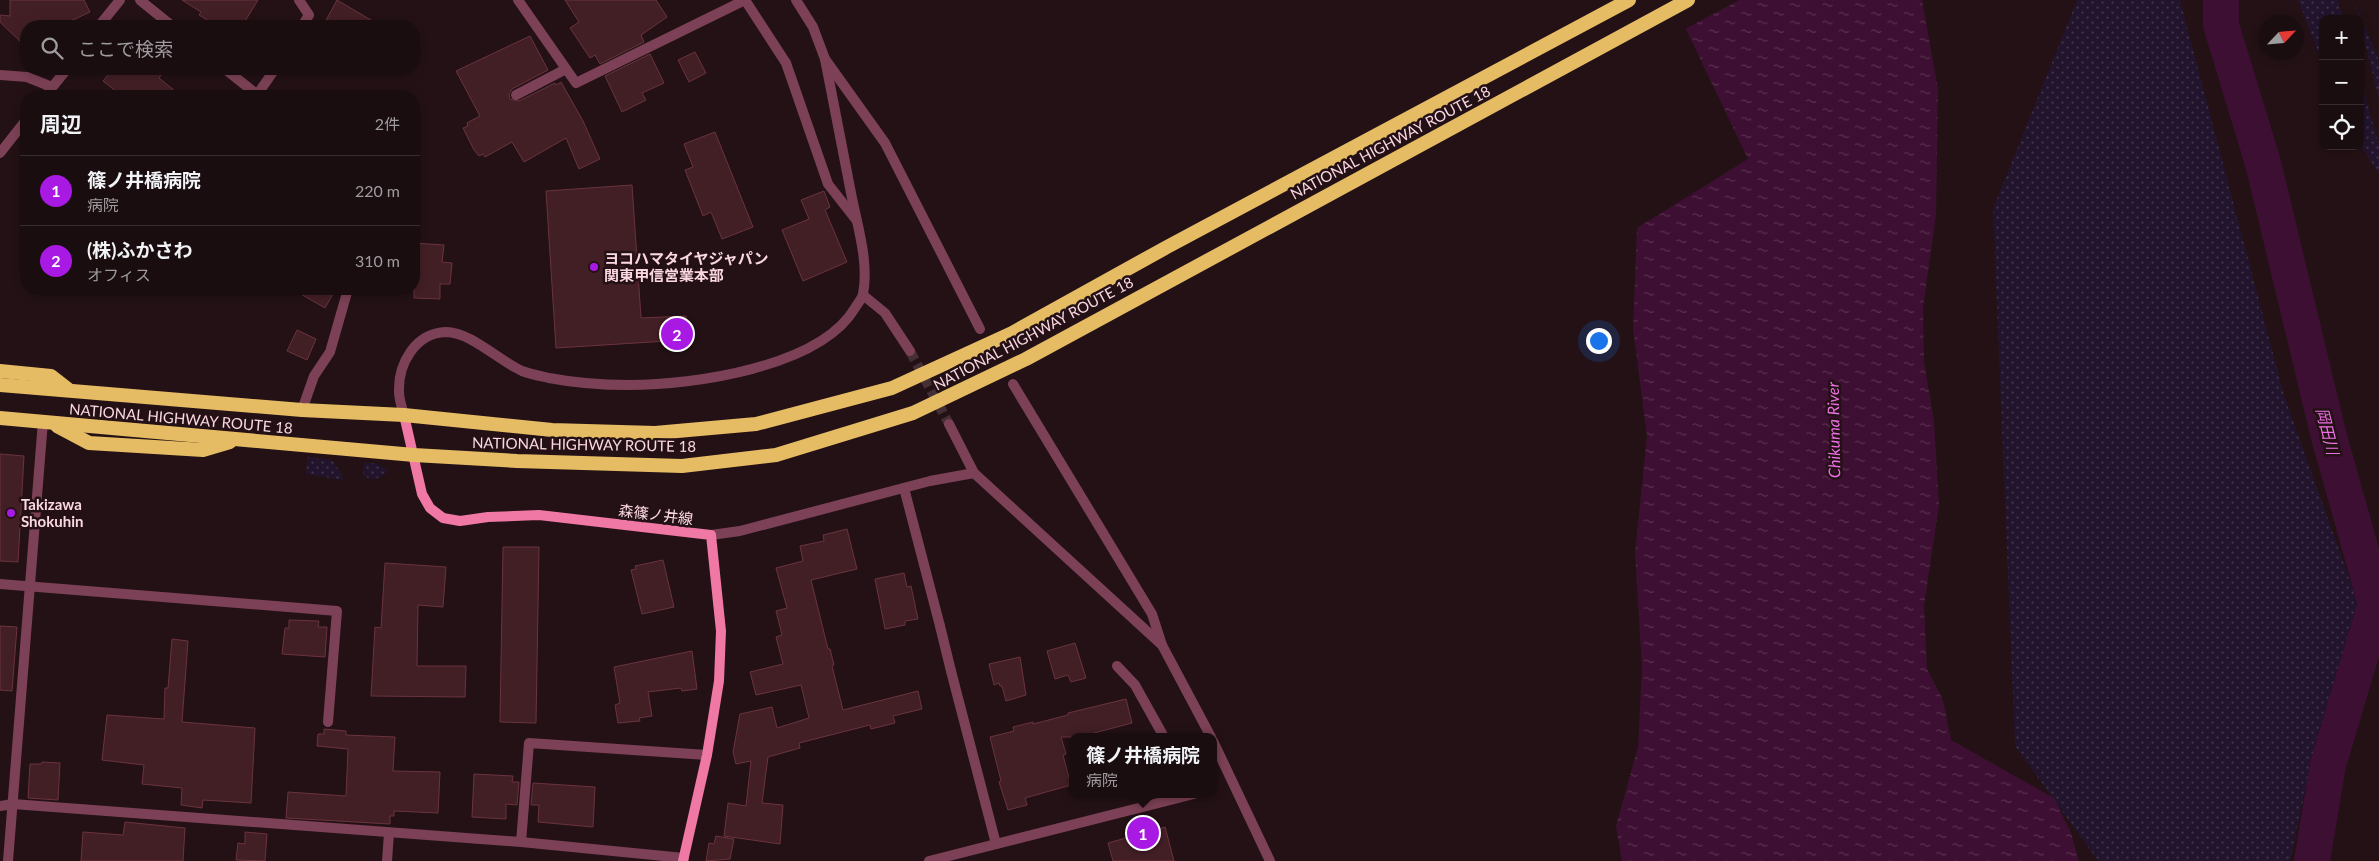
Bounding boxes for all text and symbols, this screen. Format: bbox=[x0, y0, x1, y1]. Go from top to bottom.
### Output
north arrow bbox=[2259, 15, 2304, 60]
map controls bbox=[2319, 15, 2364, 150]
button: + bbox=[2319, 15, 2364, 60]
search box bbox=[20, 20, 420, 75]
icon: search bbox=[38, 34, 66, 62]
text: ここで検索 bbox=[78, 37, 173, 60]
button: − bbox=[2319, 60, 2364, 105]
street label: NATIONAL HIGHWAY ROUTE 18 bbox=[1287, 81, 1493, 203]
button: locate bbox=[2319, 105, 2364, 150]
text: 周辺 bbox=[40, 111, 82, 136]
text: 2件 bbox=[375, 114, 400, 133]
text: 篠ノ井橋病院 bbox=[87, 168, 201, 191]
text: 1 bbox=[51, 181, 61, 200]
text: 220 m bbox=[355, 181, 400, 200]
text: 病院 bbox=[87, 195, 119, 214]
text: (株)ふかさわ bbox=[87, 238, 192, 261]
place label: ヨコハマタイヤジャパン 関東甲信営業本部 bbox=[604, 249, 769, 284]
text: 2 bbox=[51, 251, 61, 270]
text: 310 m bbox=[355, 251, 400, 270]
marker: ヨコハマタイヤジャパン 関東甲信営業本部 bbox=[588, 261, 600, 273]
text: オフィス bbox=[87, 265, 151, 284]
street label: NATIONAL HIGHWAY ROUTE 18 bbox=[930, 272, 1136, 394]
pin: 2 bbox=[661, 315, 693, 353]
your location bbox=[1586, 328, 1612, 354]
water label: Chikuma River bbox=[1823, 381, 1843, 478]
street label: NATIONAL HIGHWAY ROUTE 18 bbox=[69, 399, 293, 437]
water label: 岡田川 bbox=[2313, 405, 2344, 459]
street label: NATIONAL HIGHWAY ROUTE 18 bbox=[472, 433, 696, 455]
place label: Takizawa Shokuhin bbox=[21, 495, 83, 530]
street label: 森篠ノ井線 bbox=[618, 500, 694, 528]
marker: Takizawa Shokuhin bbox=[5, 507, 17, 519]
popup bbox=[1069, 733, 1217, 798]
text: 篠ノ井橋病院 bbox=[1086, 743, 1200, 766]
text: 病院 bbox=[1086, 770, 1118, 789]
pin: 1 bbox=[1127, 814, 1159, 852]

